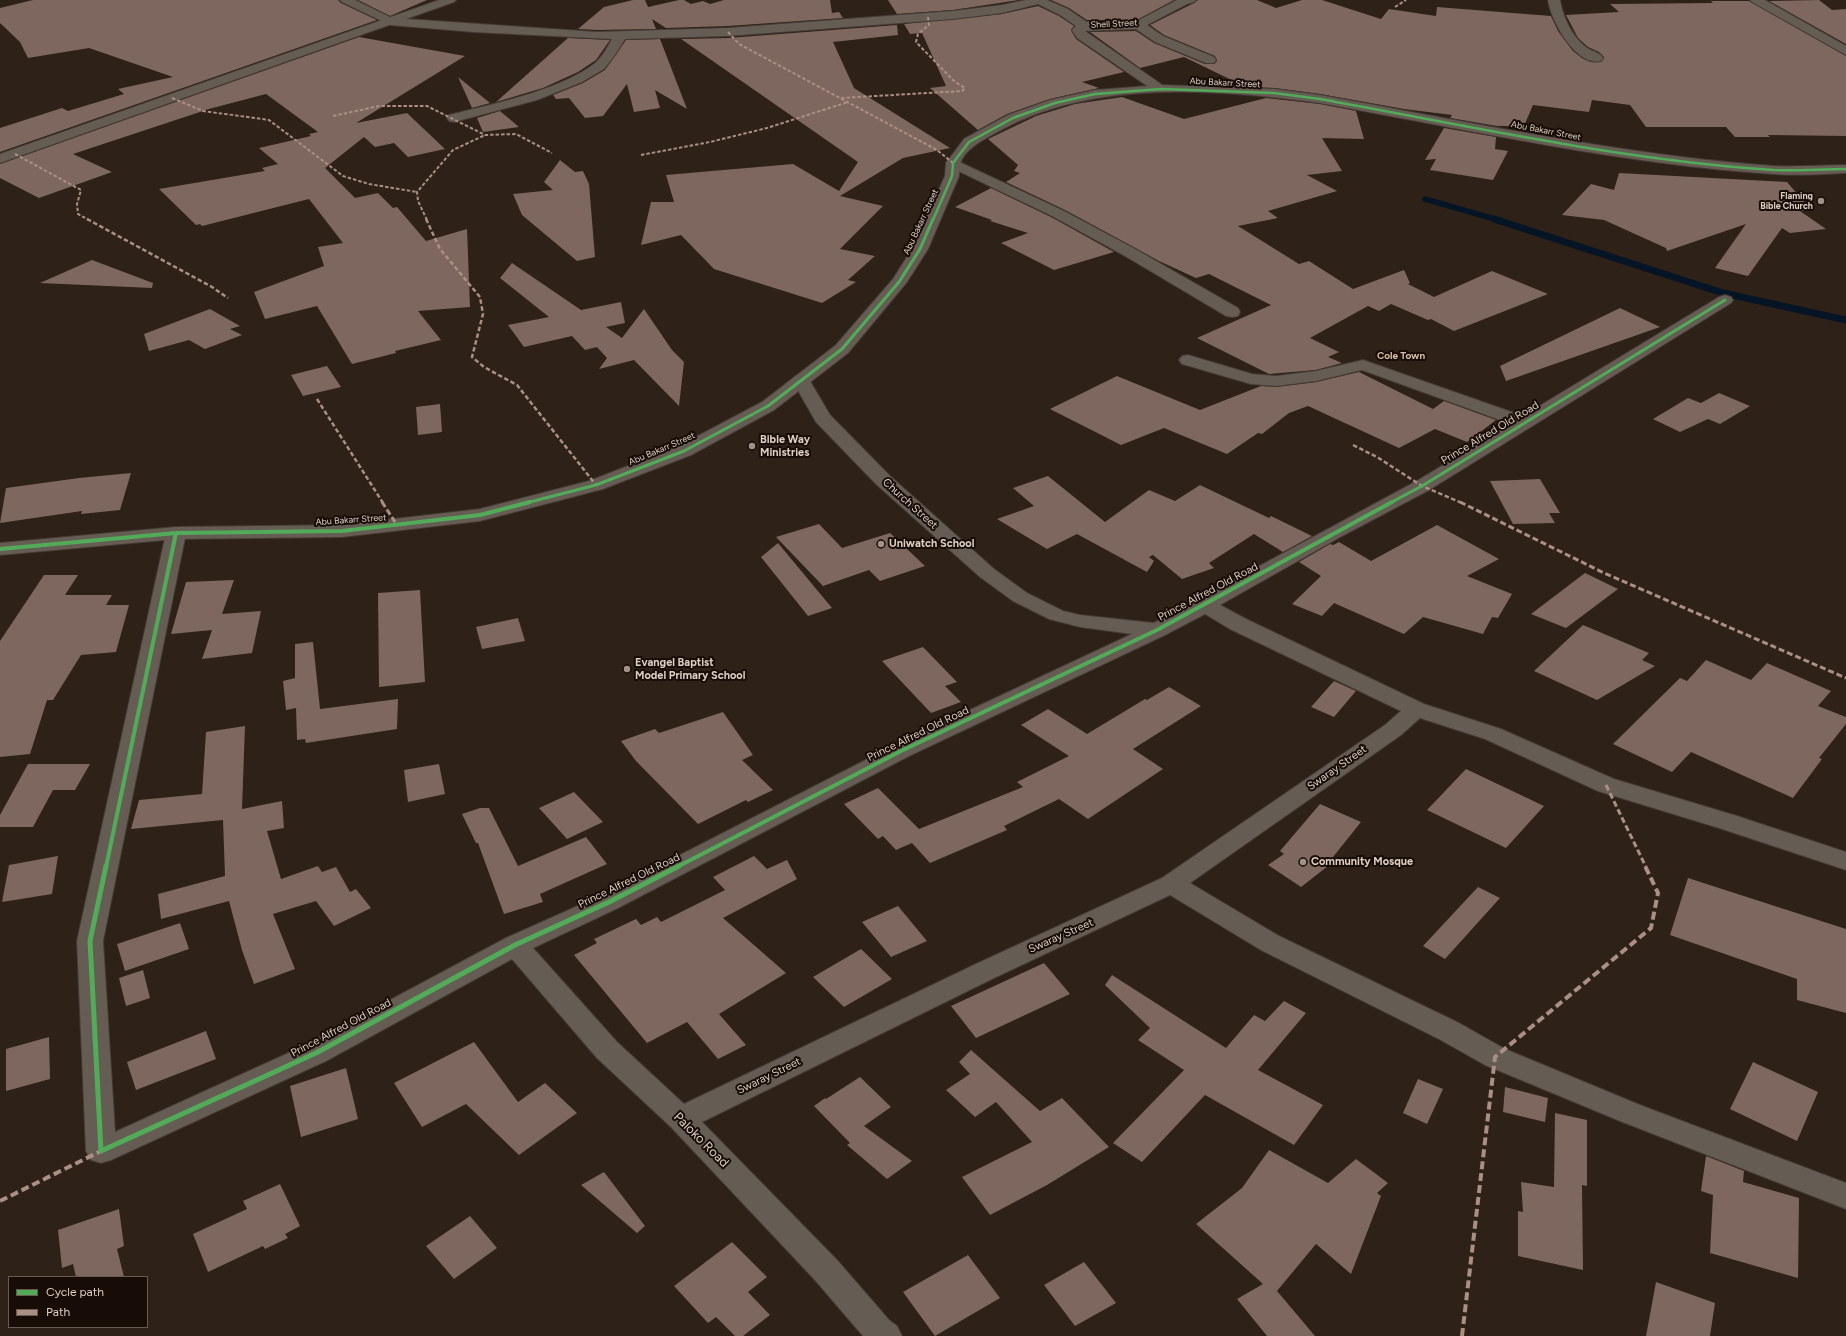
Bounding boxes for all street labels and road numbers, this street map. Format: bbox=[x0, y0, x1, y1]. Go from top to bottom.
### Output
street label: Shell Street bbox=[1090, 17, 1138, 31]
street label: Abu Bakarr Street bbox=[1189, 76, 1261, 90]
street label: Abu Bakarr Street bbox=[1510, 119, 1582, 143]
street label: Abu Bakarr Street bbox=[901, 188, 941, 256]
street label: Prince Alfred Old Road bbox=[1439, 399, 1541, 467]
street label: Abu Bakarr Street bbox=[627, 430, 697, 468]
street label: Church Street bbox=[880, 476, 940, 532]
street label: Abu Bakarr Street bbox=[315, 512, 387, 528]
street label: Prince Alfred Old Road bbox=[1156, 560, 1260, 624]
street label: Prince Alfred Old Road bbox=[865, 704, 971, 764]
street label: Swaray Street bbox=[1305, 743, 1369, 793]
street label: Prince Alfred Old Road bbox=[576, 851, 682, 911]
street label: Swaray Street bbox=[1027, 916, 1095, 956]
street label: Prince Alfred Old Road bbox=[289, 996, 393, 1060]
street label: Swaray Street bbox=[735, 1055, 803, 1097]
street label: Paloko Road bbox=[670, 1109, 732, 1171]

